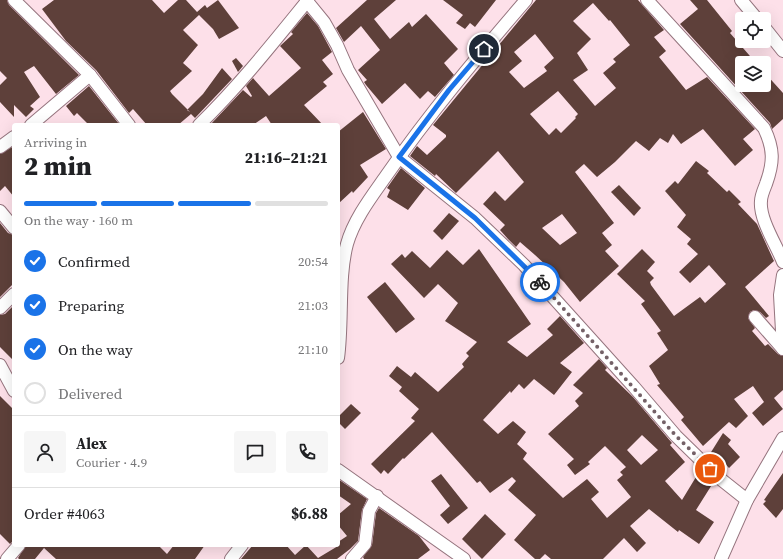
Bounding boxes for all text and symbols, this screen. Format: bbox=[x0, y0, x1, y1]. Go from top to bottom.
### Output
map controls bbox=[735, 12, 771, 92]
button: locate bbox=[735, 12, 771, 48]
pin bbox=[467, 32, 501, 66]
icon: home bbox=[473, 38, 495, 60]
button: layers bbox=[735, 56, 771, 92]
text: Arriving in bbox=[24, 134, 87, 151]
text: 21:16–21:21 bbox=[245, 147, 328, 168]
text: 2 min bbox=[24, 148, 92, 184]
text: On the way · 160 m bbox=[24, 212, 133, 229]
icon: check bbox=[24, 250, 46, 272]
text: Confirmed bbox=[58, 251, 130, 272]
text: 20:54 bbox=[298, 253, 328, 270]
courier bbox=[520, 262, 560, 302]
icon: bike bbox=[529, 271, 551, 293]
icon: check bbox=[24, 294, 46, 316]
text: Preparing bbox=[58, 295, 124, 316]
text: 21:03 bbox=[298, 297, 328, 314]
icon: check bbox=[24, 338, 46, 360]
text: On the way bbox=[58, 339, 133, 360]
text: 21:10 bbox=[298, 341, 328, 358]
text: Delivered bbox=[58, 383, 122, 404]
button: person bbox=[24, 431, 66, 473]
button: chat bbox=[234, 431, 276, 473]
button: phone bbox=[286, 431, 328, 473]
text: Alex bbox=[76, 433, 107, 454]
pin bbox=[693, 452, 727, 486]
text: Courier · 4.9 bbox=[76, 454, 147, 471]
icon: bag bbox=[699, 458, 721, 480]
text: Order #4063 bbox=[24, 503, 105, 524]
text: $6.88 bbox=[291, 503, 328, 524]

